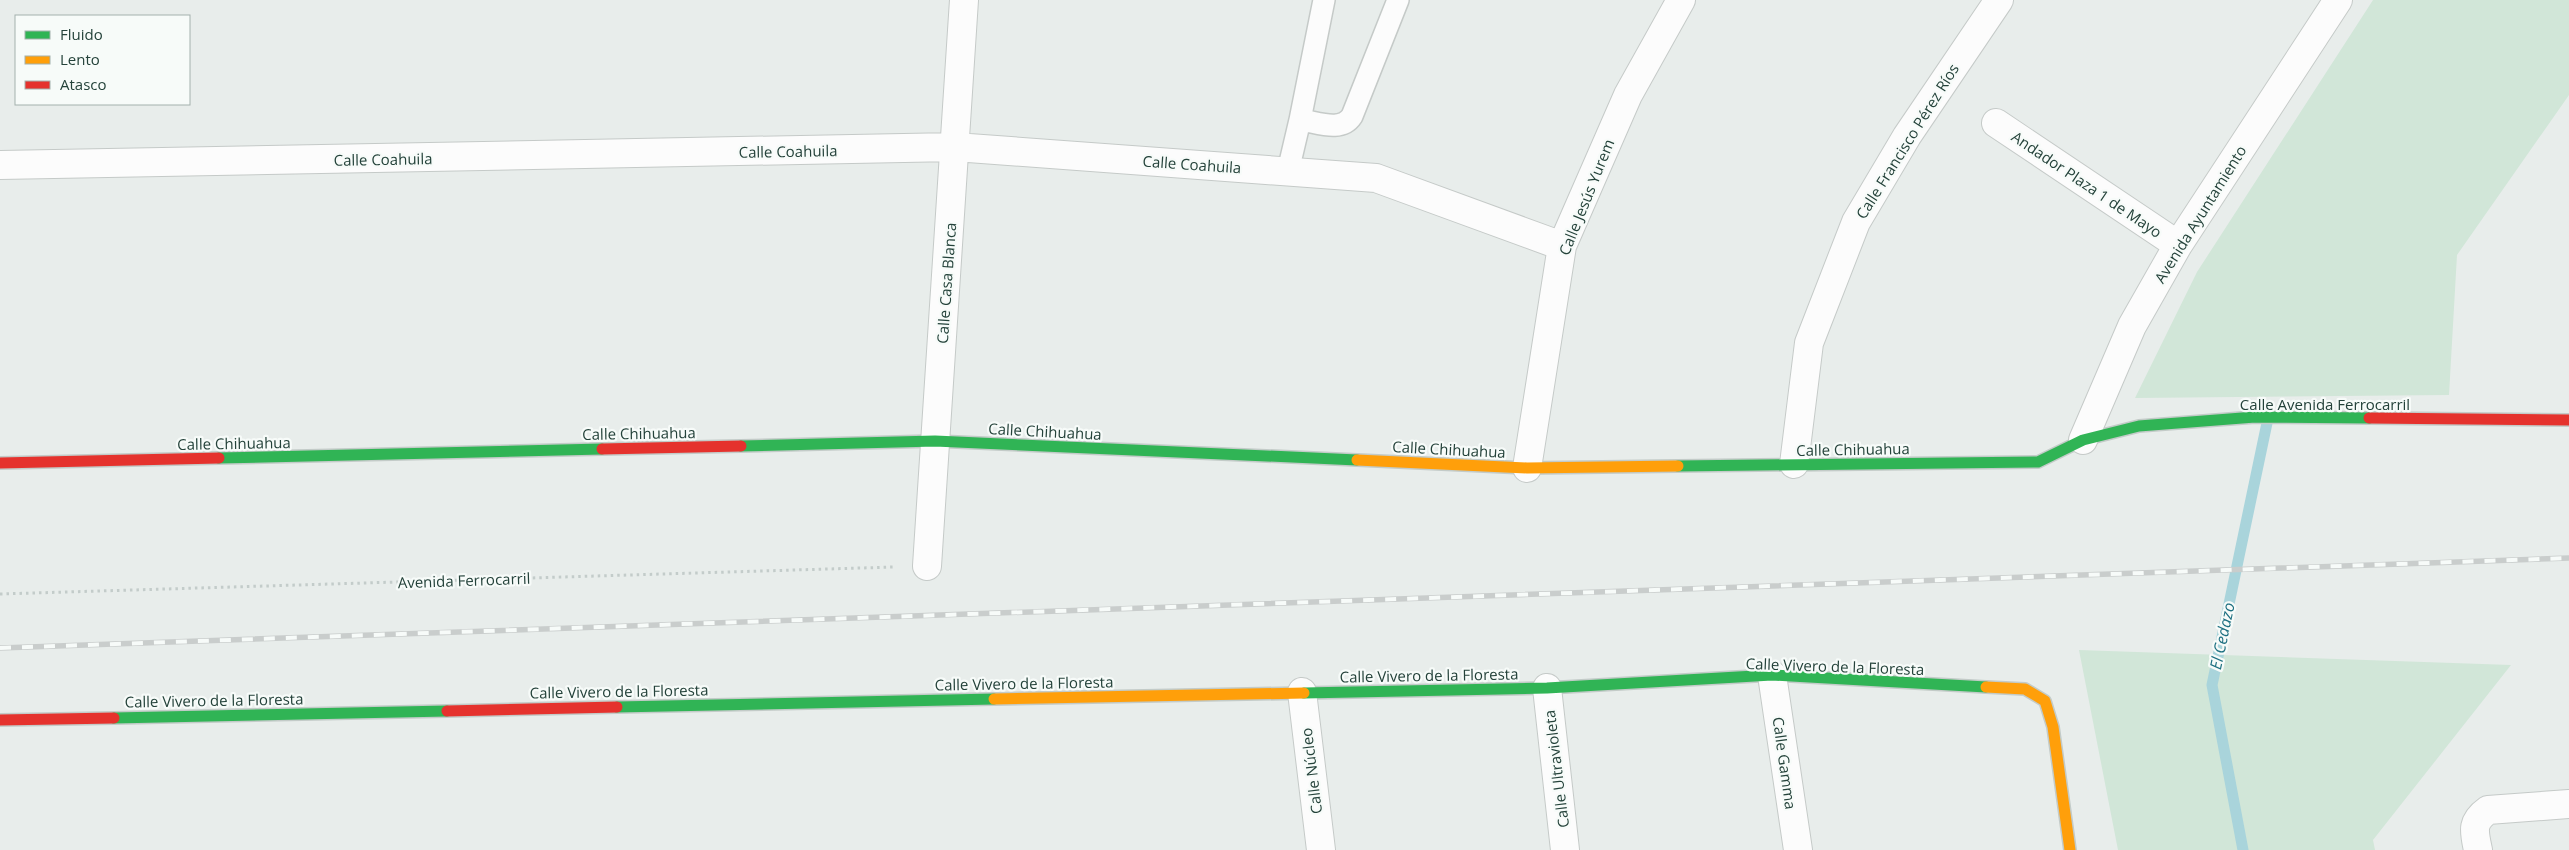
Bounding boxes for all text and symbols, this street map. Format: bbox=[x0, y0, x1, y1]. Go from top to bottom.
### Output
legend bbox=[15, 15, 190, 105]
text: Fluido bbox=[60, 24, 103, 44]
text: Lento bbox=[60, 49, 100, 69]
street label: Calle Francisco Pérez Ríos bbox=[1851, 60, 1963, 222]
text: Atasco bbox=[60, 74, 107, 94]
street label: Andador Plaza 1 de Mayo bbox=[2008, 126, 2166, 242]
street label: Calle Jesús Yurem bbox=[1554, 136, 1618, 258]
street label: Calle Coahuila bbox=[738, 140, 838, 162]
street label: Avenida Ayuntamiento bbox=[2150, 141, 2250, 287]
street label: Calle Coahuila bbox=[333, 148, 433, 170]
street label: Calle Coahuila bbox=[1142, 151, 1242, 177]
street label: Calle Casa Blanca bbox=[932, 222, 960, 344]
street label: Calle Avenida Ferrocarril bbox=[2240, 394, 2410, 414]
street label: Calle Chihuahua bbox=[988, 418, 1102, 444]
street label: Calle Chihuahua bbox=[582, 422, 696, 444]
street label: Calle Chihuahua bbox=[177, 432, 291, 454]
street label: Calle Chihuahua bbox=[1392, 436, 1506, 462]
street label: Calle Chihuahua bbox=[1796, 438, 1910, 460]
street label: Avenida Ferrocarril bbox=[397, 568, 531, 592]
water label: El Cedazo bbox=[2204, 600, 2240, 672]
street label: Calle Vivero de la Floresta bbox=[1745, 653, 1925, 679]
street label: Calle Vivero de la Floresta bbox=[1339, 663, 1519, 687]
street label: Calle Vivero de la Floresta bbox=[934, 671, 1114, 695]
street label: Calle Vivero de la Floresta bbox=[529, 679, 709, 703]
street label: Calle Vivero de la Floresta bbox=[124, 688, 304, 712]
street label: Calle Ultravioleta bbox=[1539, 709, 1573, 829]
street label: Calle Gamma bbox=[1769, 716, 1801, 810]
street label: Calle Núcleo bbox=[1296, 727, 1326, 815]

